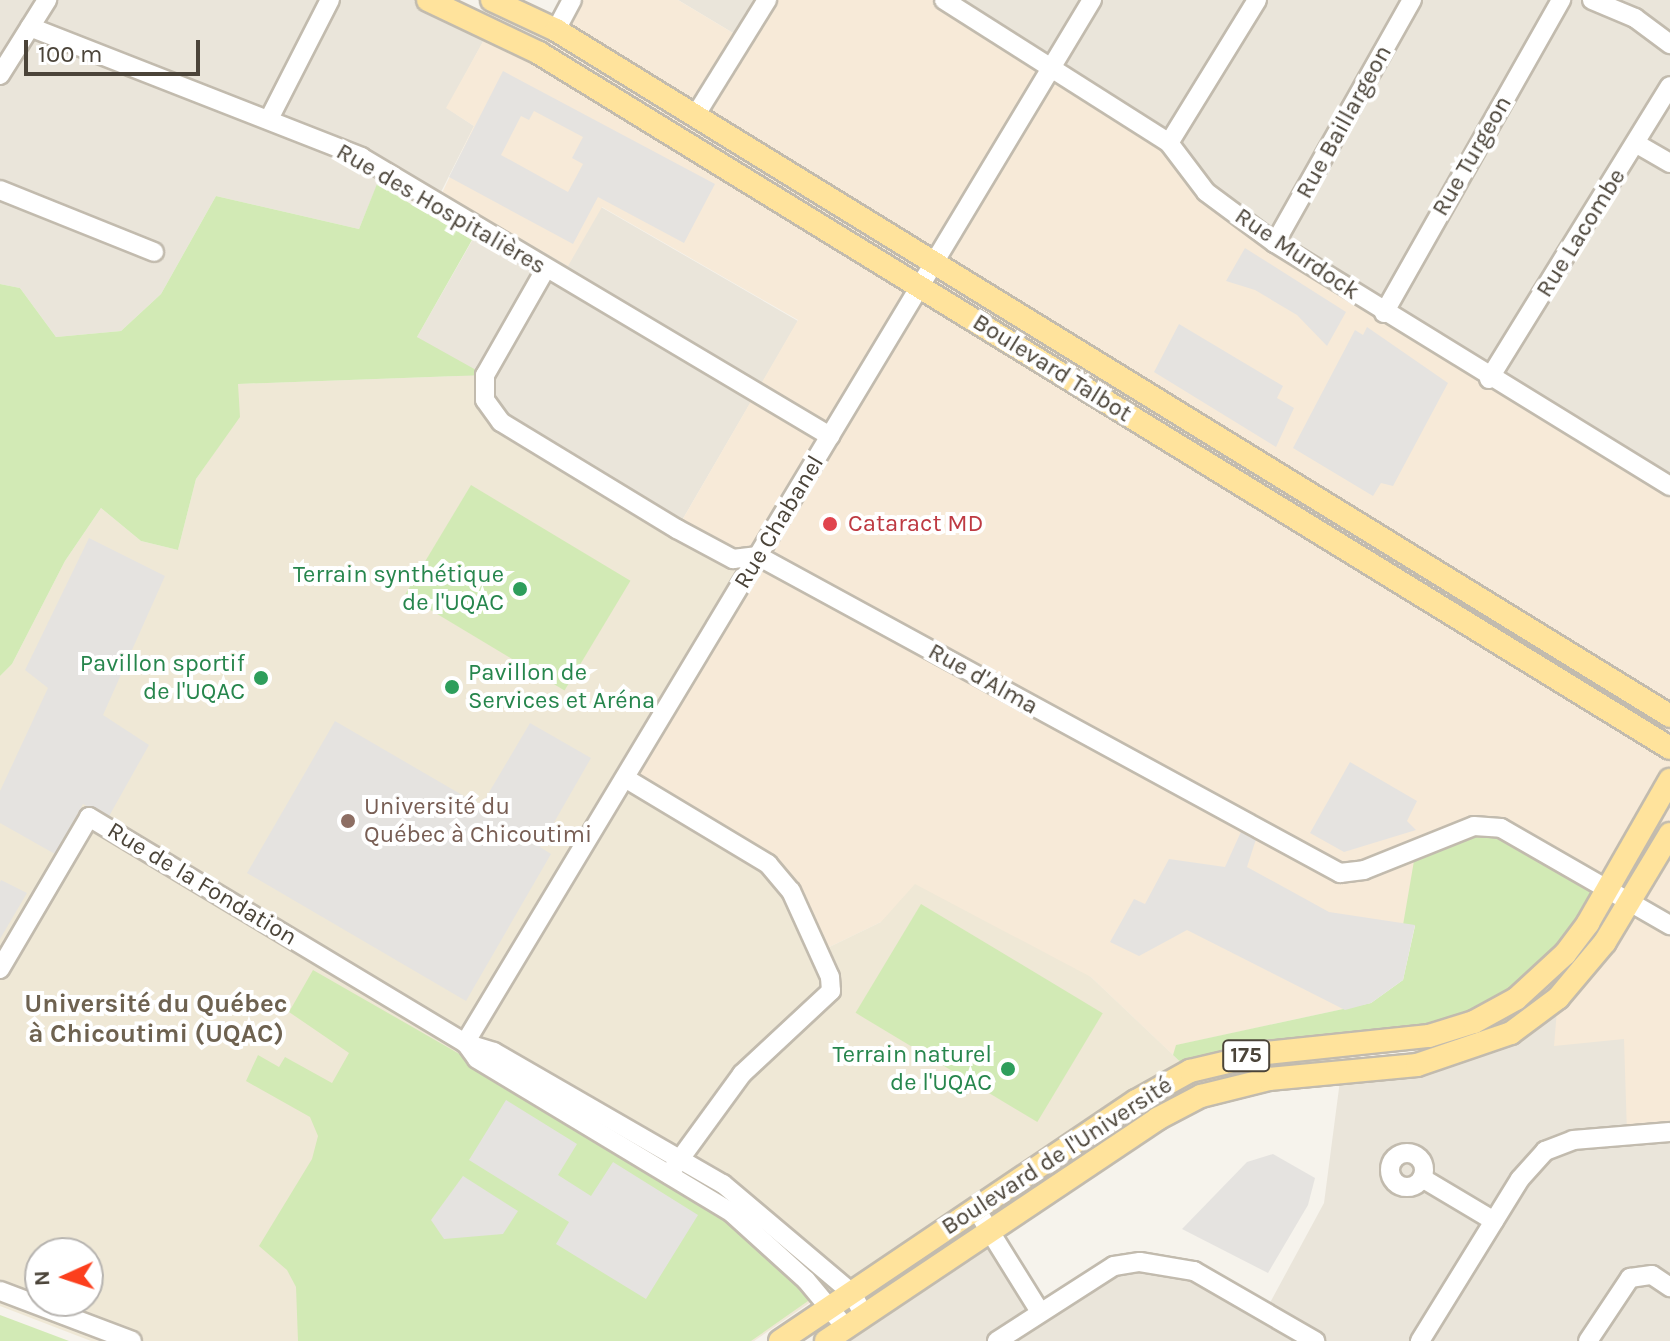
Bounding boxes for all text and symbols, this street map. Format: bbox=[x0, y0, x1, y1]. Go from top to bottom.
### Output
scale bar bbox=[28, 24, 204, 74]
text: 100 m bbox=[38, 40, 103, 68]
street label: Rue Baillargeon bbox=[1290, 40, 1398, 204]
street label: Rue Turgeon bbox=[1426, 91, 1518, 221]
street label: Rue des Hospitalières bbox=[331, 137, 551, 281]
street label: Rue Lacombe bbox=[1530, 163, 1632, 303]
street label: Rue Murdock bbox=[1229, 202, 1365, 306]
street label: Boulevard Talbot bbox=[967, 308, 1137, 428]
street label: Rue Chabanel bbox=[728, 450, 830, 594]
place label: Cataract MD bbox=[848, 510, 983, 538]
marker: Cataract MD bbox=[819, 513, 841, 535]
place label: Terrain synthétique de l'UQAC bbox=[293, 561, 504, 617]
marker: Terrain synthétique de l'UQAC bbox=[511, 580, 529, 598]
street label: Rue d'Alma bbox=[923, 637, 1043, 721]
place label: Pavillon sportif de l'UQAC bbox=[80, 650, 245, 706]
place label: Pavillon de Services et Aréna bbox=[468, 659, 655, 715]
marker: Pavillon sportif de l'UQAC bbox=[252, 669, 270, 687]
marker: Pavillon de Services et Aréna bbox=[443, 678, 461, 696]
place label: Université du Québec à Chicoutimi bbox=[364, 793, 592, 849]
marker: Université du Québec à Chicoutimi bbox=[339, 812, 357, 830]
street label: Rue de la Fondation bbox=[102, 816, 302, 952]
district label: Université du Québec à Chicoutimi (UQAC) bbox=[24, 988, 288, 1050]
road number: 175 bbox=[1222, 1038, 1270, 1074]
place label: Terrain naturel de l'UQAC bbox=[833, 1041, 992, 1097]
marker: Terrain naturel de l'UQAC bbox=[999, 1060, 1017, 1078]
street label: Boulevard de l'Université bbox=[936, 1071, 1178, 1241]
north arrow bbox=[24, 1237, 104, 1317]
text: N bbox=[29, 1270, 55, 1287]

